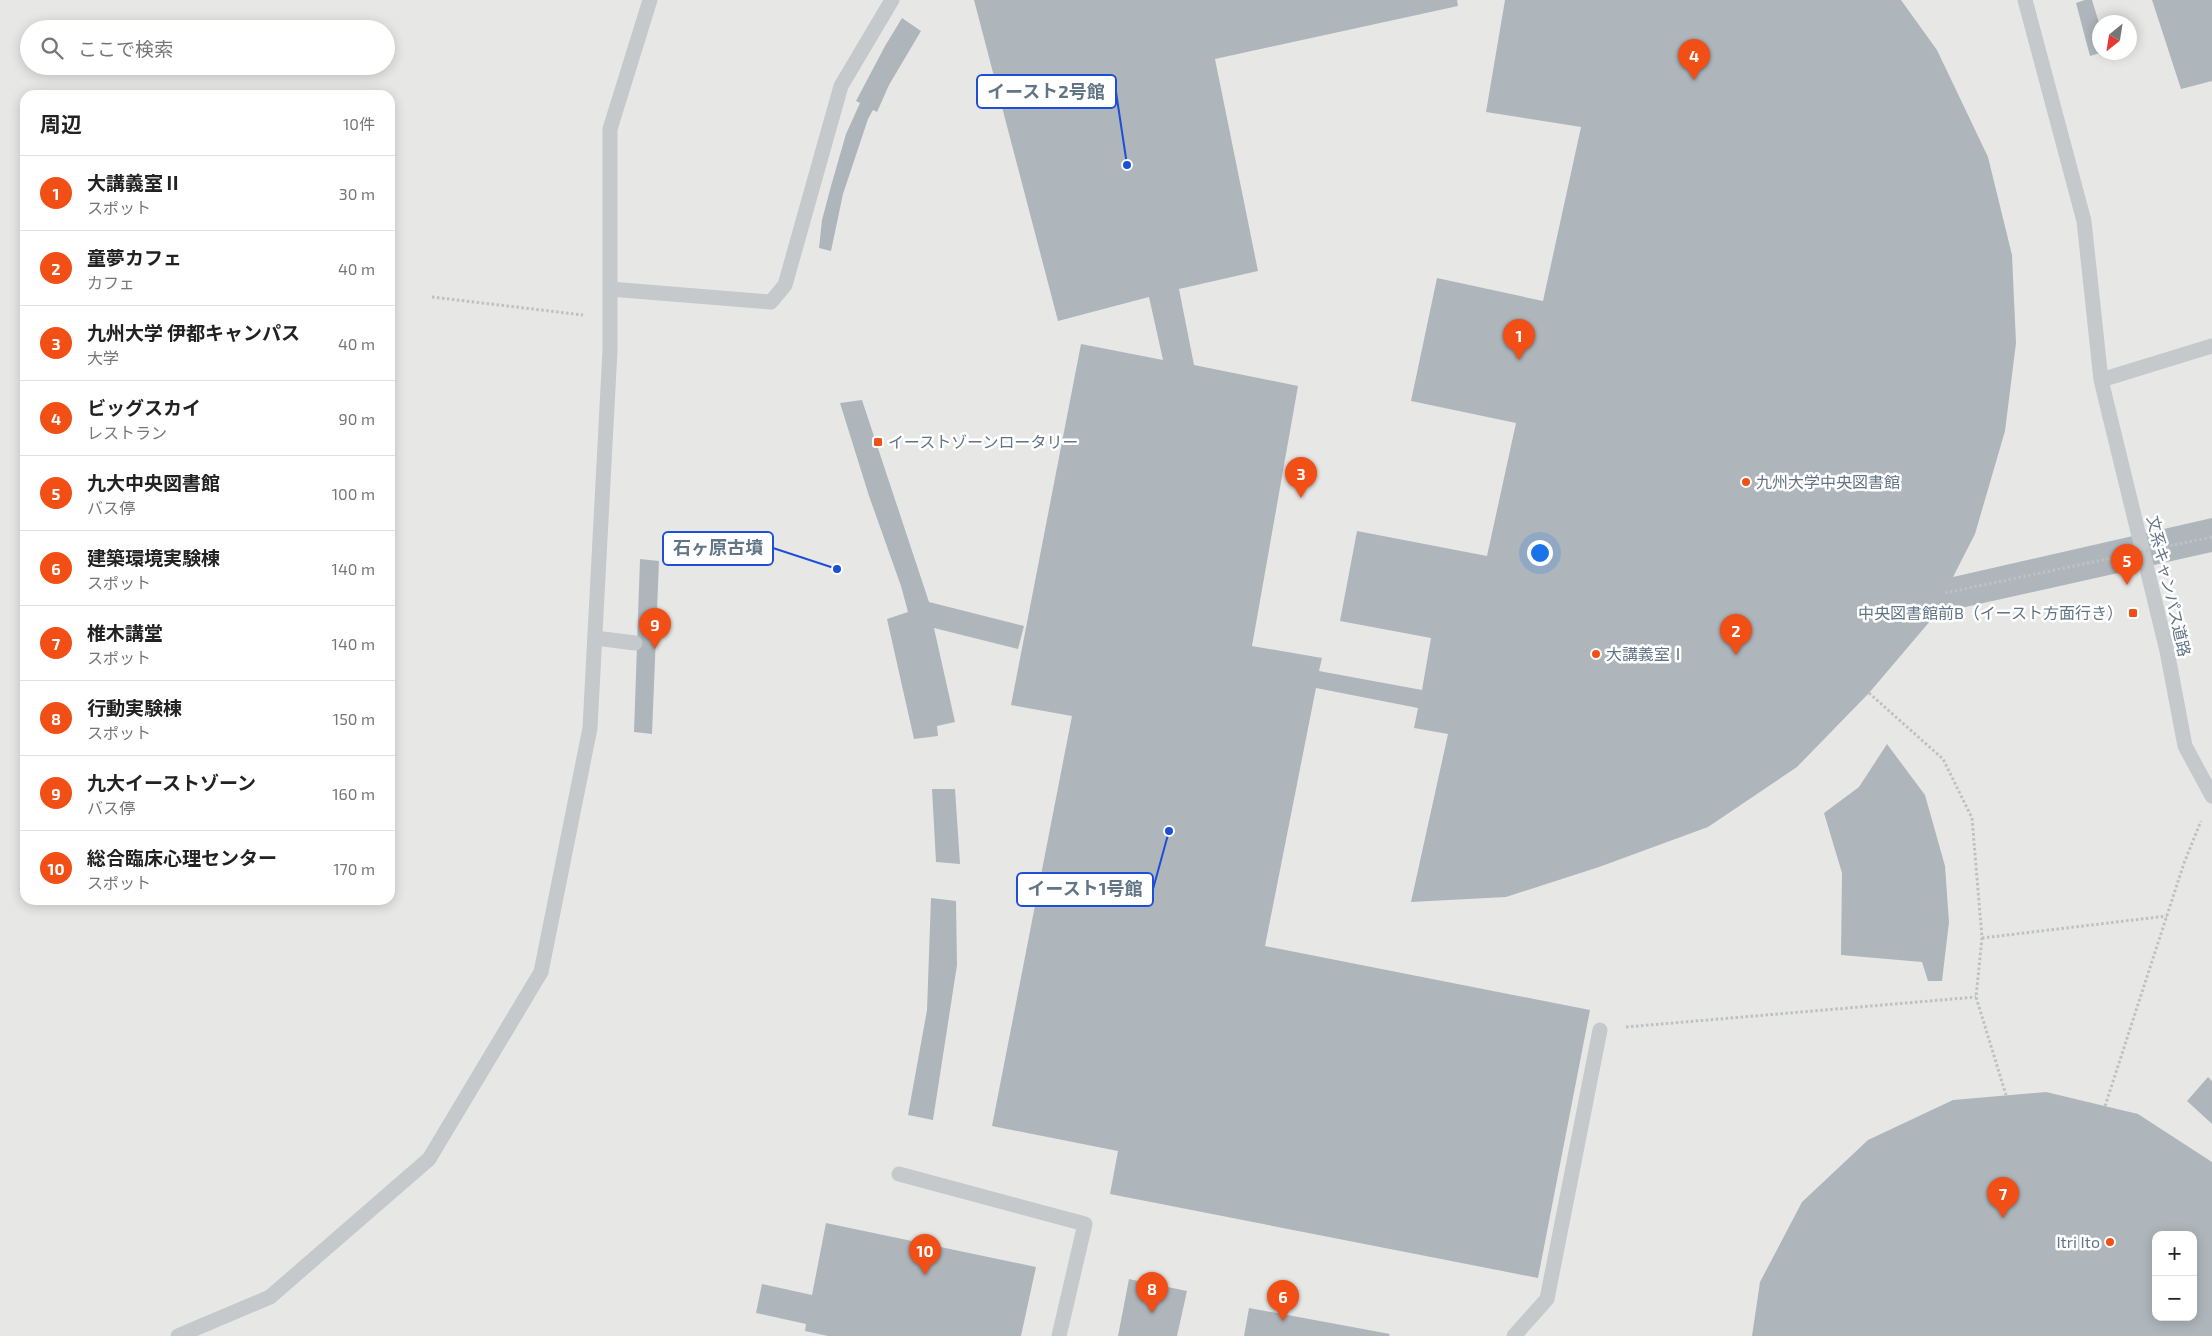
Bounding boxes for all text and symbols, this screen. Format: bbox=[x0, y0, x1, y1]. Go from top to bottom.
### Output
north arrow bbox=[2092, 15, 2137, 60]
search box bbox=[20, 20, 395, 75]
icon: search bbox=[38, 34, 66, 62]
text: ここで検索 bbox=[78, 37, 173, 60]
pin: 4 bbox=[1678, 39, 1710, 80]
callout: イースト2号館 bbox=[977, 75, 1116, 108]
text: イースト2号館 bbox=[987, 80, 1105, 102]
text: 周辺 bbox=[40, 111, 82, 136]
text: 10件 bbox=[343, 114, 375, 133]
text: 大講義室Ⅱ bbox=[87, 171, 182, 194]
text: 1 bbox=[53, 184, 59, 203]
text: 30 m bbox=[339, 184, 375, 203]
text: スポット bbox=[87, 198, 151, 217]
text: 童夢カフェ bbox=[87, 246, 182, 269]
text: 2 bbox=[51, 259, 61, 278]
text: 40 m bbox=[338, 259, 375, 278]
text: カフェ bbox=[87, 273, 135, 292]
pin: 1 bbox=[1503, 319, 1535, 360]
text: 九州大学 伊都キャンパス bbox=[87, 321, 300, 344]
text: 3 bbox=[51, 334, 61, 353]
text: 40 m bbox=[338, 334, 375, 353]
text: 大学 bbox=[87, 348, 119, 367]
text: ビッグスカイ bbox=[87, 396, 201, 419]
text: 4 bbox=[51, 409, 61, 428]
text: 90 m bbox=[339, 409, 375, 428]
text: レストラン bbox=[87, 423, 167, 442]
place label: イーストゾーンロータリー bbox=[888, 432, 1078, 451]
marker: イーストゾーンロータリー bbox=[872, 436, 884, 448]
pin: 3 bbox=[1285, 457, 1317, 498]
text: 九大中央図書館 bbox=[87, 471, 220, 494]
place label: 九州大学中央図書館 bbox=[1756, 472, 1900, 491]
marker: 九州大学中央図書館 bbox=[1740, 476, 1752, 488]
text: 5 bbox=[52, 484, 60, 503]
text: 100 m bbox=[332, 484, 375, 503]
text: バス停 bbox=[87, 498, 135, 517]
street label: 文系キャンパス道路 bbox=[2144, 514, 2195, 658]
callout: 石ヶ原古墳 bbox=[663, 532, 773, 565]
text: 石ヶ原古墳 bbox=[673, 536, 763, 558]
your location bbox=[1527, 540, 1553, 566]
pin: 5 bbox=[2111, 544, 2143, 585]
text: 建築環境実験棟 bbox=[87, 546, 220, 569]
text: 6 bbox=[51, 559, 61, 578]
text: 140 m bbox=[332, 559, 375, 578]
text: スポット bbox=[87, 573, 151, 592]
place label: 中央図書館前B（イースト方面行き） bbox=[1858, 603, 2123, 622]
marker: 中央図書館前B（イースト方面行き） bbox=[2127, 607, 2139, 619]
pin: 9 bbox=[639, 608, 671, 649]
pin: 2 bbox=[1720, 614, 1752, 655]
text: 椎木講堂 bbox=[87, 621, 163, 644]
text: 7 bbox=[52, 634, 60, 653]
text: 140 m bbox=[332, 634, 375, 653]
place label: 大講義室Ⅰ bbox=[1606, 644, 1686, 663]
text: スポット bbox=[87, 648, 151, 667]
marker: 大講義室Ⅰ bbox=[1590, 648, 1602, 660]
text: 行動実験棟 bbox=[87, 696, 182, 719]
text: 8 bbox=[51, 709, 61, 728]
text: 150 m bbox=[333, 709, 375, 728]
text: スポット bbox=[87, 723, 151, 742]
text: 九大イーストゾーン bbox=[87, 771, 256, 794]
text: 9 bbox=[51, 784, 61, 803]
text: 160 m bbox=[332, 784, 375, 803]
text: バス停 bbox=[87, 798, 135, 817]
text: 総合臨床心理センター bbox=[87, 846, 277, 869]
text: 10 bbox=[47, 859, 65, 878]
text: 170 m bbox=[333, 859, 375, 878]
text: スポット bbox=[87, 873, 151, 892]
callout: イースト1号館 bbox=[1017, 873, 1153, 906]
text: イースト1号館 bbox=[1028, 877, 1142, 899]
pin: 7 bbox=[1987, 1177, 2019, 1218]
map controls bbox=[2152, 1231, 2197, 1321]
button: + bbox=[2152, 1231, 2197, 1276]
place label: Itri Ito bbox=[2056, 1232, 2100, 1251]
pin: 10 bbox=[909, 1234, 941, 1275]
marker: Itri Ito bbox=[2104, 1236, 2116, 1248]
pin: 8 bbox=[1136, 1272, 1168, 1313]
button: − bbox=[2152, 1276, 2197, 1321]
pin: 6 bbox=[1267, 1280, 1299, 1321]

